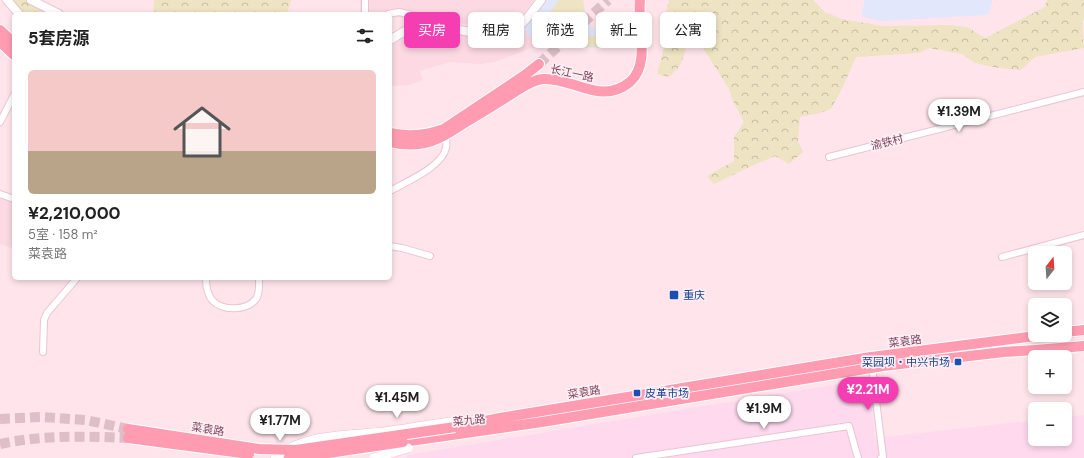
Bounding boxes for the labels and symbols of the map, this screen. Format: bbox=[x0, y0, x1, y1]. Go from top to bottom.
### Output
street label: 长江一路 bbox=[549, 62, 595, 84]
pin: ¥1.39M bbox=[926, 99, 992, 133]
street label: 渝铁村 bbox=[869, 131, 905, 153]
north arrow bbox=[1028, 246, 1072, 290]
place label: 重庆 bbox=[683, 288, 705, 302]
marker: 重庆 bbox=[668, 289, 680, 301]
street label: 菜袁路 bbox=[888, 332, 922, 350]
place label: 菜园坝‧中兴市场 bbox=[862, 355, 950, 369]
marker: 菜园坝‧中兴市场 bbox=[953, 357, 963, 367]
pin: ¥2.21M bbox=[835, 377, 901, 411]
street label: 菜袁路 bbox=[567, 383, 601, 401]
pin: ¥1.45M bbox=[364, 385, 430, 419]
place label: 皮革市场 bbox=[645, 386, 689, 400]
marker: 皮革市场 bbox=[632, 388, 642, 398]
pin: ¥1.9M bbox=[736, 396, 792, 430]
pin: ¥1.77M bbox=[247, 408, 313, 442]
street label: 菜九路 bbox=[452, 412, 486, 428]
street label: 菜袁路 bbox=[191, 420, 225, 438]

